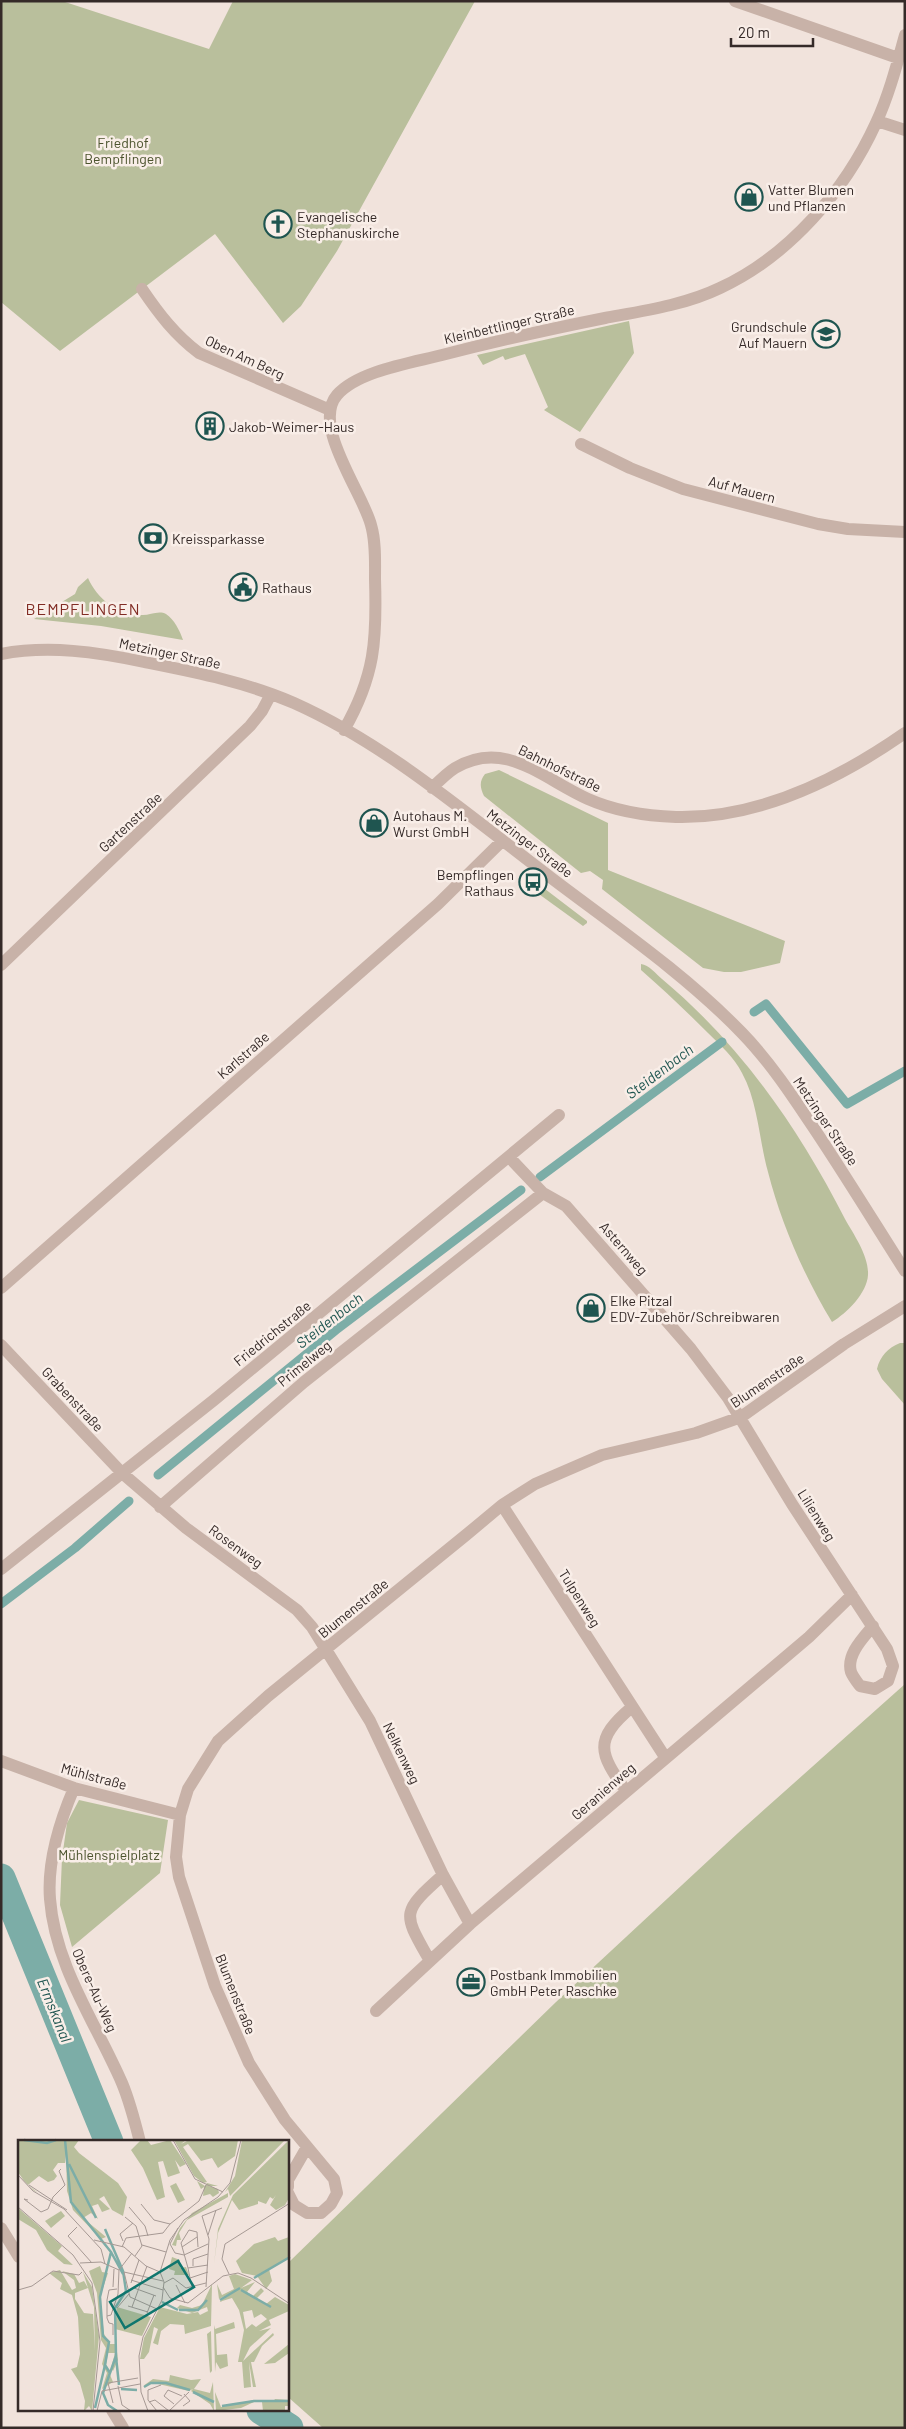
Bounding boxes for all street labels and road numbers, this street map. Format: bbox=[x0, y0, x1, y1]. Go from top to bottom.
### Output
street label: Kleinbettlinger Straße bbox=[442, 301, 576, 347]
street label: Oben Am Berg bbox=[203, 331, 287, 383]
street label: Auf Mauern bbox=[707, 472, 777, 506]
street label: Metzinger Straße bbox=[118, 634, 222, 672]
street label: Bahnhofstraße bbox=[516, 741, 604, 795]
street label: Gartenstraße bbox=[95, 788, 165, 856]
street label: Metzinger Straße bbox=[484, 805, 576, 881]
street label: Karlstraße bbox=[214, 1028, 272, 1082]
street label: Metzinger Straße bbox=[790, 1073, 862, 1169]
street label: Asternweg bbox=[596, 1218, 652, 1278]
street label: Friedrichstraße bbox=[230, 1297, 314, 1369]
street label: Primelweg bbox=[274, 1336, 334, 1390]
street label: Blumenstraße bbox=[727, 1349, 807, 1411]
street label: Grabenstraße bbox=[39, 1363, 107, 1435]
street label: Lilienweg bbox=[794, 1486, 840, 1544]
street label: Rosenweg bbox=[206, 1521, 266, 1571]
street label: Tulpenweg bbox=[555, 1566, 605, 1630]
street label: Blumenstraße bbox=[315, 1575, 391, 1641]
street label: Nelkenweg bbox=[380, 1719, 424, 1787]
street label: Mühlstraße bbox=[59, 1759, 129, 1793]
street label: Geranienweg bbox=[568, 1759, 638, 1823]
street label: Obere-Au-Weg bbox=[69, 1946, 121, 2034]
street label: Blumenstraße bbox=[212, 1951, 260, 2037]

